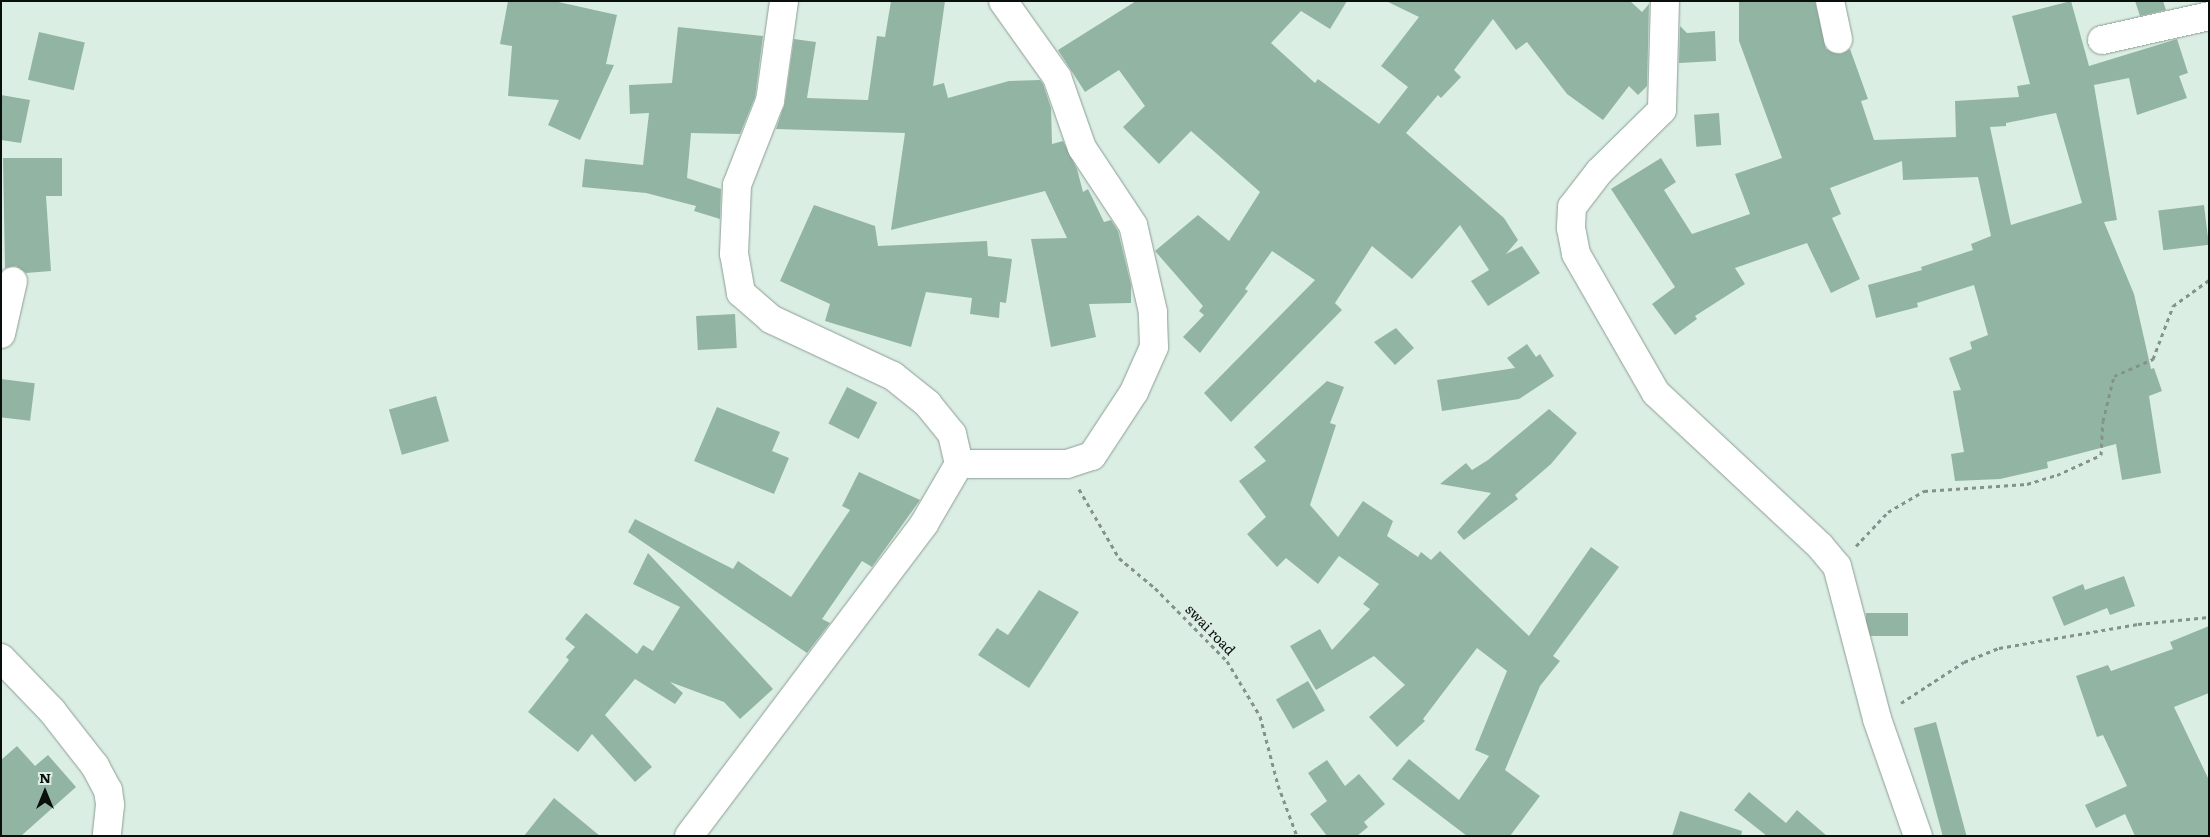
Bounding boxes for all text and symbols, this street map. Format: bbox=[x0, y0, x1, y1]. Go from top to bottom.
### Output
street label: swai road bbox=[1183, 600, 1239, 658]
north arrow bbox=[20, 767, 70, 817]
text: N bbox=[39, 767, 51, 787]

